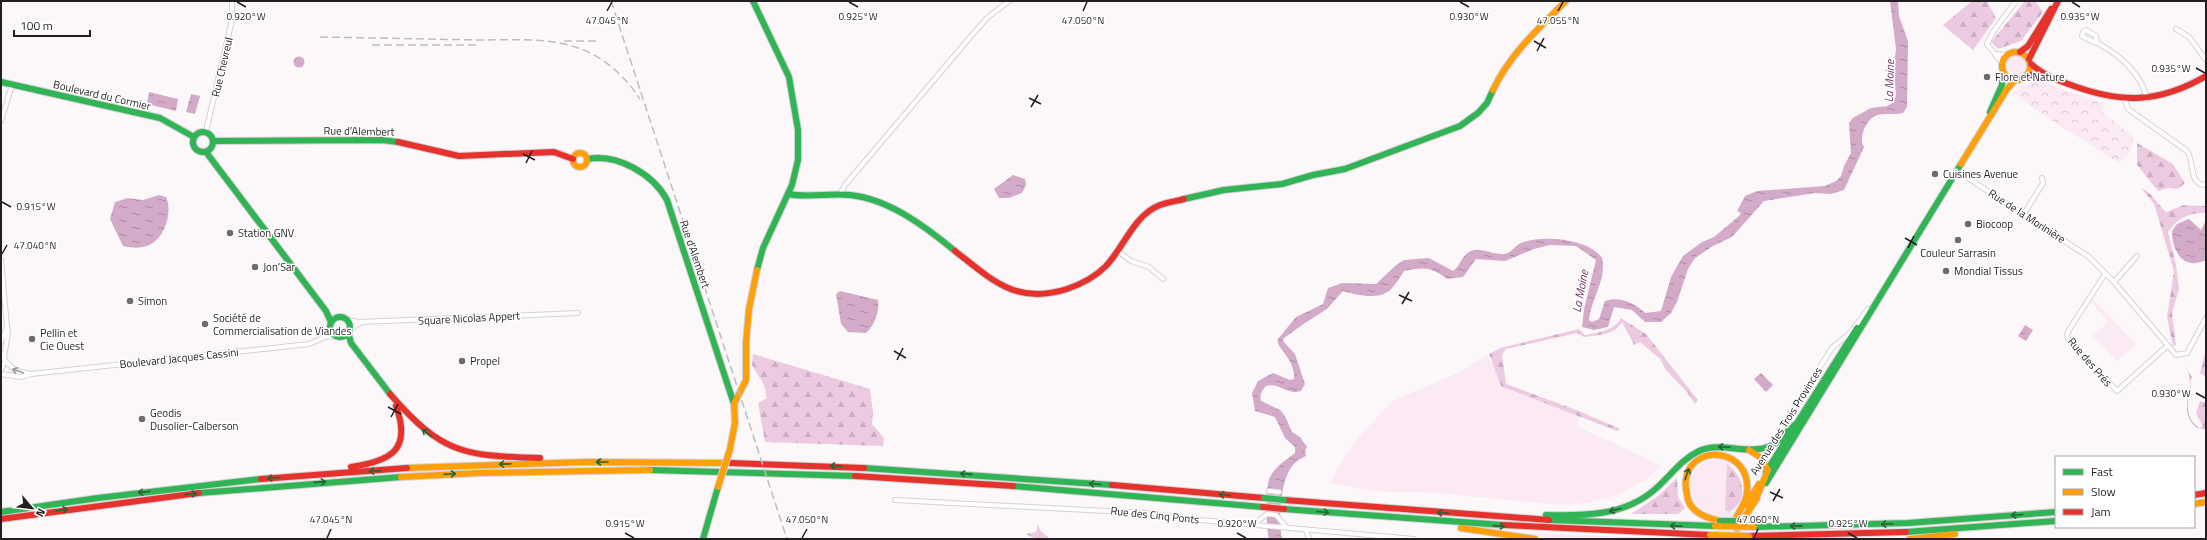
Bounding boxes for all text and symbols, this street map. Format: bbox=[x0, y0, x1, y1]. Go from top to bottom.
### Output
text: 0.920°W bbox=[226, 9, 266, 24]
text: 0.925°W bbox=[838, 9, 878, 24]
text: 0.930°W bbox=[1449, 9, 1489, 24]
text: 0.935°W bbox=[2060, 9, 2100, 24]
scale bar bbox=[14, 12, 90, 38]
text: 47.045°N bbox=[586, 13, 628, 28]
text: 47.050°N bbox=[1062, 13, 1104, 28]
text: 47.055°N bbox=[1537, 13, 1579, 28]
text: 100 m bbox=[20, 16, 53, 35]
street label: Rue Chevreul bbox=[207, 36, 237, 98]
water label: La Moine bbox=[1879, 58, 1899, 103]
text: 0.935°W bbox=[2151, 61, 2191, 76]
place label: Flore et Nature bbox=[1995, 69, 2065, 85]
marker: Flore et Nature bbox=[1982, 72, 1992, 82]
street label: Boulevard du Cormier bbox=[52, 76, 152, 114]
street label: Rue d’Alembert bbox=[323, 122, 395, 140]
place label: Cuisines Avenue bbox=[1943, 166, 2018, 182]
marker: Cuisines Avenue bbox=[1930, 169, 1940, 179]
street label: Rue de la Morinière bbox=[1985, 185, 2069, 247]
text: 0.915°W bbox=[16, 199, 56, 214]
place label: Biocoop bbox=[1976, 216, 2013, 232]
street label: Rue d’Alembert bbox=[676, 218, 714, 290]
marker: Biocoop bbox=[1963, 219, 1973, 229]
place label: Station GNV bbox=[238, 225, 295, 241]
marker: Station GNV bbox=[225, 228, 235, 238]
marker: Couleur Sarrasin bbox=[1953, 235, 1963, 245]
text: 47.040°N bbox=[14, 238, 56, 253]
place label: Couleur Sarrasin bbox=[1920, 245, 1996, 261]
place label: Jon’Sar bbox=[263, 259, 296, 275]
marker: Jon’Sar bbox=[250, 262, 260, 272]
place label: Mondial Tissus bbox=[1954, 263, 2023, 279]
marker: Mondial Tissus bbox=[1941, 266, 1951, 276]
water label: La Moine bbox=[1567, 267, 1594, 314]
place label: Simon bbox=[138, 293, 167, 309]
marker: Simon bbox=[125, 296, 135, 306]
street label: Square Nicolas Appert bbox=[418, 307, 521, 329]
place label: Société de Commercialisation de Viandes bbox=[213, 310, 352, 339]
marker: Société de Commercialisation de Viandes bbox=[200, 319, 210, 329]
place label: Pellin et Cie Ouest bbox=[40, 325, 84, 354]
marker: Pellin et Cie Ouest bbox=[27, 334, 37, 344]
street label: Rue des Prés bbox=[2064, 334, 2116, 390]
street label: Boulevard Jacques Cassini bbox=[119, 344, 239, 372]
place label: Propel bbox=[470, 353, 500, 369]
marker: Propel bbox=[457, 356, 467, 366]
street label: Avenue des Trois Provinces bbox=[1746, 364, 1826, 478]
one-way arrow bbox=[11, 367, 24, 374]
text: 0.930°W bbox=[2151, 386, 2191, 401]
place label: Geodis Dusolier-Calberson bbox=[150, 405, 239, 434]
marker: Geodis Dusolier-Calberson bbox=[137, 414, 147, 424]
one-way arrow bbox=[421, 429, 432, 437]
one-way arrow bbox=[1718, 444, 1731, 451]
legend bbox=[2055, 456, 2195, 528]
one-way arrow bbox=[596, 458, 609, 466]
one-way arrow bbox=[499, 460, 512, 468]
one-way arrow bbox=[830, 462, 843, 470]
text: Fast bbox=[2091, 462, 2114, 481]
one-way arrow bbox=[369, 467, 382, 474]
one-way arrow bbox=[1684, 468, 1692, 480]
one-way arrow bbox=[443, 470, 456, 478]
one-way arrow bbox=[960, 470, 973, 477]
one-way arrow bbox=[267, 475, 280, 482]
one-way arrow bbox=[313, 478, 326, 485]
one-way arrow bbox=[1089, 481, 1102, 488]
text: Slow bbox=[2091, 482, 2116, 501]
north arrow bbox=[12, 488, 52, 528]
one-way arrow bbox=[138, 488, 151, 496]
one-way arrow bbox=[184, 490, 197, 498]
one-way arrow bbox=[1219, 491, 1232, 499]
street label: Rue des Cinq Ponts bbox=[1110, 502, 1200, 528]
text: Jam bbox=[2091, 502, 2111, 521]
text: N bbox=[32, 506, 50, 520]
one-way arrow bbox=[55, 506, 68, 514]
one-way arrow bbox=[1608, 507, 1621, 514]
one-way arrow bbox=[1316, 509, 1329, 516]
one-way arrow bbox=[1437, 509, 1450, 516]
text: 47.045°N bbox=[310, 512, 352, 527]
text: 47.050°N bbox=[786, 512, 828, 527]
text: 47.060°N bbox=[1737, 512, 1779, 527]
one-way arrow bbox=[2011, 512, 2024, 519]
text: 0.915°W bbox=[605, 516, 645, 531]
text: 0.920°W bbox=[1217, 516, 1257, 531]
text: 0.925°W bbox=[1828, 516, 1868, 531]
one-way arrow bbox=[1881, 520, 1894, 527]
one-way arrow bbox=[1492, 522, 1505, 529]
one-way arrow bbox=[1670, 522, 1683, 529]
one-way arrow bbox=[1790, 522, 1803, 530]

